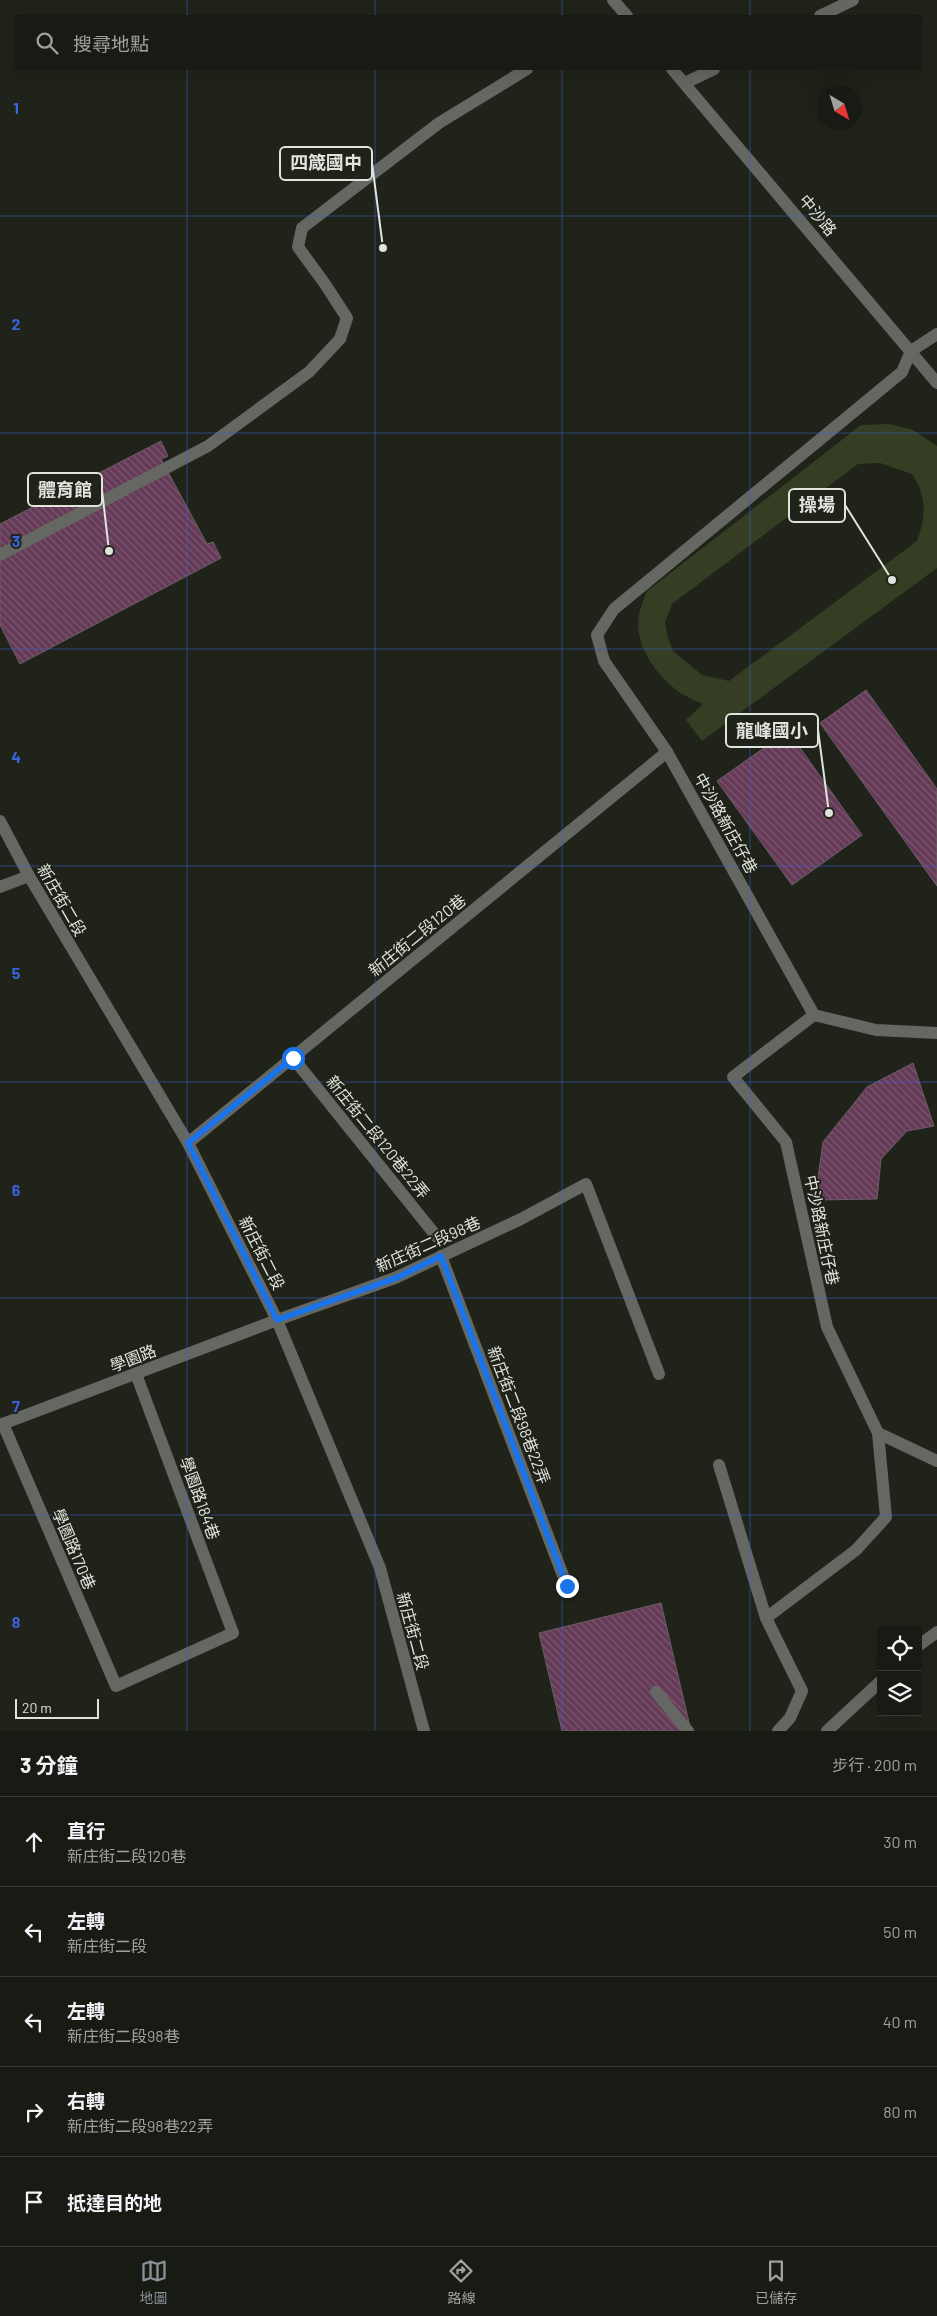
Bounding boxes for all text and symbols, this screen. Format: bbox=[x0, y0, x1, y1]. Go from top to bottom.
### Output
search box bbox=[15, 15, 922, 70]
icon: search bbox=[33, 29, 61, 57]
text: 搜尋地點 bbox=[73, 32, 149, 55]
north arrow bbox=[817, 85, 862, 130]
text: 1 bbox=[13, 98, 19, 117]
callout: 四箴國中 bbox=[280, 147, 372, 180]
text: 四箴國中 bbox=[290, 151, 362, 173]
street label: 中沙路 bbox=[796, 190, 841, 239]
text: 2 bbox=[12, 314, 21, 333]
callout: 體育館 bbox=[28, 473, 102, 506]
text: 體育館 bbox=[38, 478, 92, 500]
callout: 操場 bbox=[789, 489, 845, 522]
text: 操場 bbox=[799, 493, 835, 515]
text: 3 bbox=[12, 531, 20, 550]
callout: 龍峰國小 bbox=[726, 714, 818, 747]
text: 龍峰國小 bbox=[736, 719, 808, 741]
text: 4 bbox=[11, 747, 21, 766]
street label: 中沙路新庄仔巷 bbox=[691, 769, 762, 876]
street label: 新庄街二段 bbox=[34, 860, 91, 939]
street label: 新庄街二段120巷 bbox=[364, 890, 469, 980]
text: 5 bbox=[12, 963, 21, 982]
route start bbox=[282, 1047, 305, 1070]
street label: 新庄街二段120巷22弄 bbox=[323, 1071, 434, 1202]
street label: 中沙路新庄仔巷 bbox=[802, 1173, 843, 1287]
text: 6 bbox=[12, 1180, 21, 1199]
street label: 新庄街二段98巷 bbox=[372, 1212, 483, 1275]
street label: 新庄街二段 bbox=[236, 1213, 289, 1293]
street label: 學園路 bbox=[107, 1340, 159, 1375]
street label: 新庄街二段98巷22弄 bbox=[484, 1343, 554, 1486]
text: 7 bbox=[12, 1396, 20, 1415]
street label: 學園路184巷 bbox=[177, 1454, 224, 1542]
street label: 學園路170巷 bbox=[49, 1505, 100, 1592]
route end bbox=[556, 1575, 579, 1598]
street label: 新庄街二段 bbox=[394, 1590, 433, 1672]
text: 8 bbox=[12, 1612, 21, 1631]
map controls bbox=[877, 1626, 922, 1716]
button: locate bbox=[877, 1626, 922, 1671]
button: layers bbox=[877, 1671, 922, 1716]
scale bar bbox=[15, 1696, 99, 1719]
text: 20 m bbox=[22, 1699, 52, 1716]
text: 3 分鐘 bbox=[20, 1752, 78, 1777]
text: 步行 · 200 m bbox=[832, 1755, 917, 1774]
text: 直行 bbox=[67, 1819, 105, 1842]
icon: ahead bbox=[20, 1828, 48, 1856]
text: 30 m bbox=[883, 1832, 917, 1851]
text: 新庄街二段120巷 bbox=[67, 1846, 186, 1865]
text: 左轉 bbox=[67, 1909, 105, 1932]
icon: left bbox=[20, 1918, 48, 1946]
text: 50 m bbox=[883, 1922, 917, 1941]
text: 新庄街二段 bbox=[67, 1936, 147, 1955]
text: 左轉 bbox=[67, 1999, 105, 2022]
icon: left bbox=[20, 2008, 48, 2036]
text: 40 m bbox=[883, 2012, 917, 2031]
text: 新庄街二段98巷 bbox=[67, 2026, 180, 2045]
text: 右轉 bbox=[67, 2089, 105, 2112]
icon: right bbox=[20, 2098, 48, 2126]
text: 80 m bbox=[883, 2102, 917, 2121]
text: 新庄街二段98巷22弄 bbox=[67, 2116, 213, 2135]
icon: arrive bbox=[20, 2188, 48, 2216]
text: 抵達目的地 bbox=[67, 2191, 162, 2214]
tab: 地圖 bbox=[140, 2257, 168, 2307]
tab: 路線 bbox=[447, 2257, 475, 2307]
tab: 已儲存 bbox=[755, 2257, 797, 2307]

